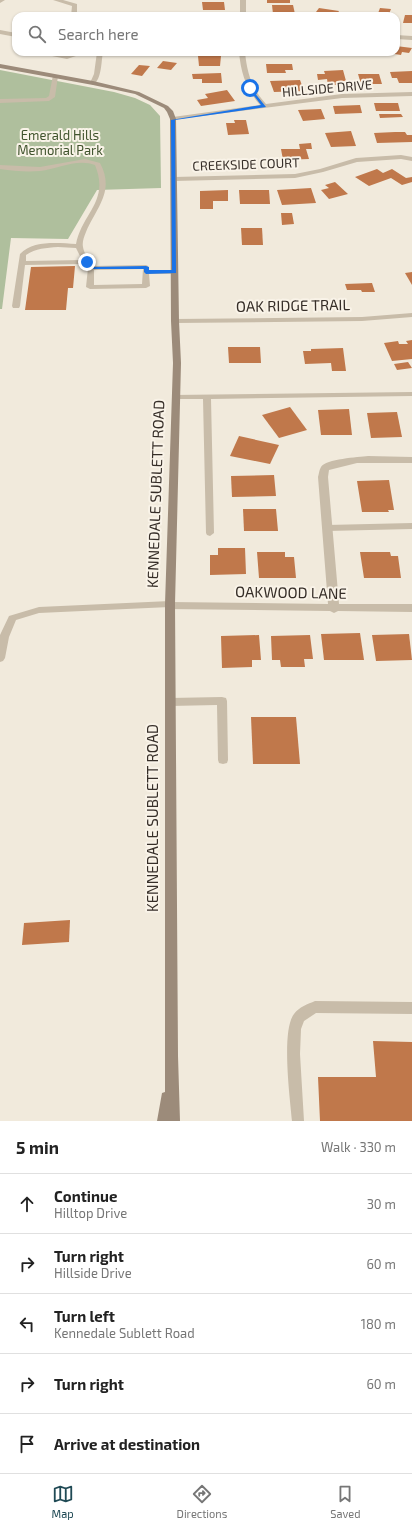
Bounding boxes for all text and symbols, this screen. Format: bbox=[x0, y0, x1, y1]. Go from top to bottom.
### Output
search box bbox=[12, 12, 400, 56]
icon: search bbox=[26, 23, 48, 45]
text: Search here bbox=[58, 25, 139, 43]
street label: HILLSIDE DRIVE bbox=[281, 76, 373, 100]
route start bbox=[241, 79, 259, 97]
park label: Emerald Hills Memorial Park bbox=[17, 127, 103, 158]
street label: CREEKSIDE COURT bbox=[192, 154, 300, 174]
route end bbox=[78, 253, 96, 271]
street label: OAK RIDGE TRAIL bbox=[236, 295, 351, 315]
street label: KENNEDALE SUBLETT ROAD bbox=[143, 400, 167, 588]
street label: OAKWOOD LANE bbox=[235, 582, 347, 602]
street label: KENNEDALE SUBLETT ROAD bbox=[143, 724, 161, 912]
text: 5 min bbox=[16, 1137, 59, 1157]
text: Walk · 330 m bbox=[321, 1139, 396, 1155]
text: Continue bbox=[54, 1187, 117, 1205]
icon: ahead bbox=[16, 1193, 38, 1215]
text: 30 m bbox=[367, 1196, 396, 1212]
text: Hilltop Drive bbox=[54, 1205, 127, 1221]
text: Turn right bbox=[54, 1247, 124, 1265]
icon: right bbox=[16, 1253, 38, 1275]
text: 60 m bbox=[366, 1256, 396, 1272]
text: Hillside Drive bbox=[54, 1265, 132, 1281]
text: Turn left bbox=[54, 1307, 115, 1325]
icon: left bbox=[16, 1313, 38, 1335]
text: 180 m bbox=[361, 1316, 396, 1332]
text: Kennedale Sublett Road bbox=[54, 1325, 195, 1341]
icon: right bbox=[16, 1373, 38, 1395]
text: Turn right bbox=[54, 1375, 124, 1393]
text: 60 m bbox=[366, 1376, 396, 1392]
icon: arrive bbox=[16, 1433, 38, 1455]
text: Arrive at destination bbox=[54, 1435, 200, 1453]
tab: Map bbox=[52, 1483, 74, 1520]
tab: Directions bbox=[177, 1483, 227, 1520]
tab: Saved bbox=[330, 1483, 361, 1520]

